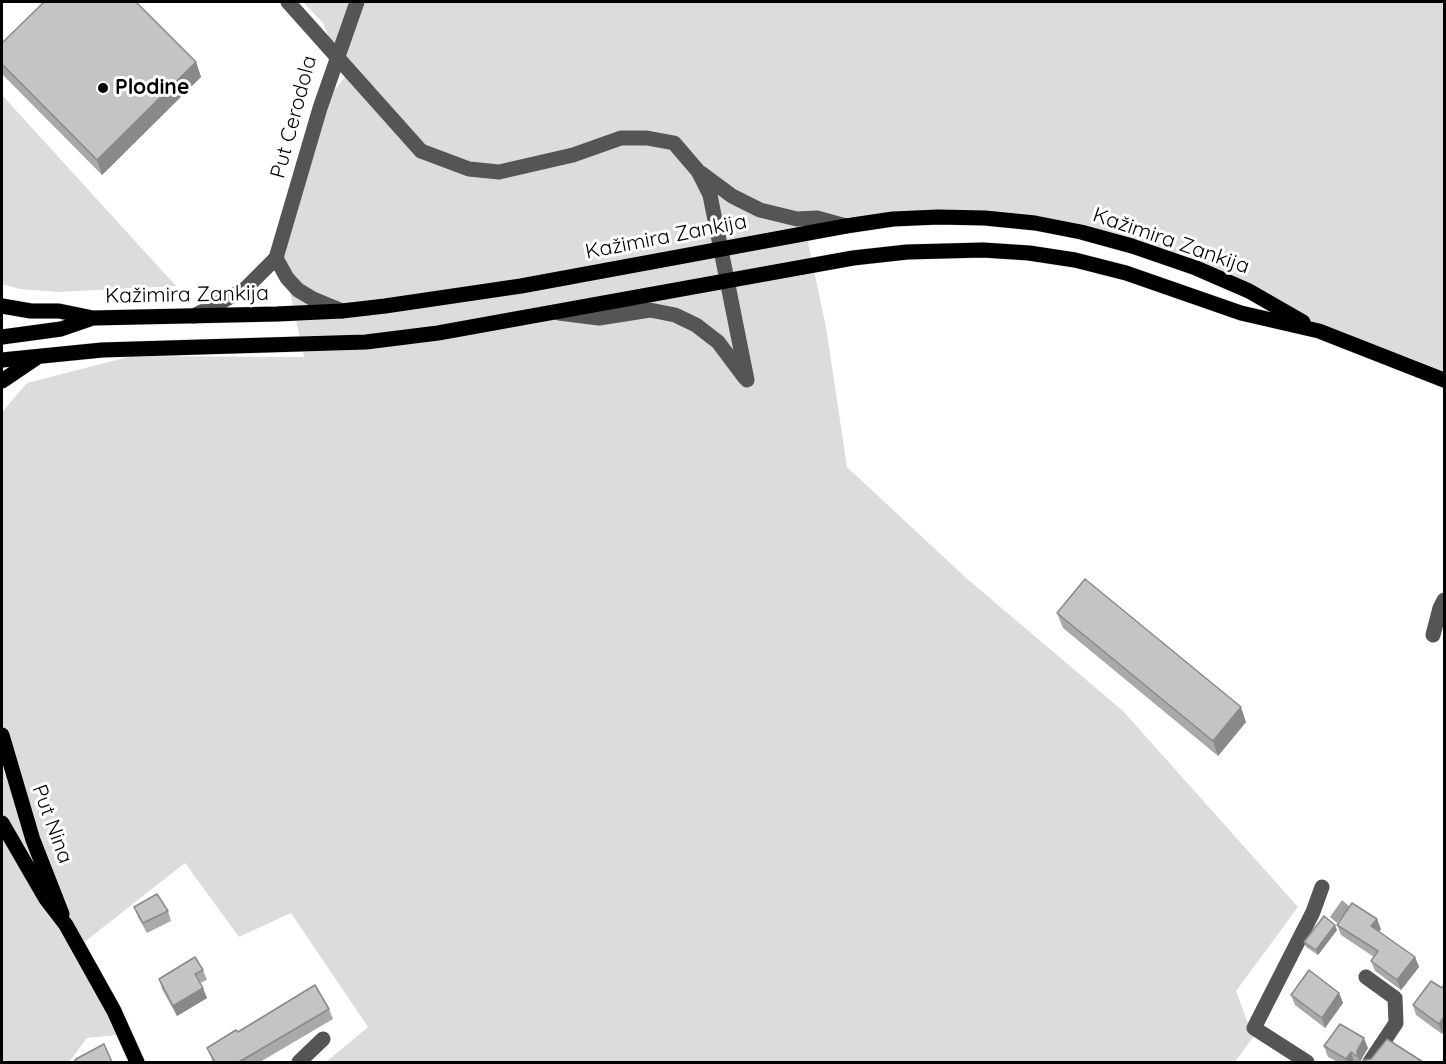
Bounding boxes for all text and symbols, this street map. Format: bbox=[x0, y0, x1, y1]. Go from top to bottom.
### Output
street label: Put Cerodola bbox=[266, 53, 322, 181]
place label: Plodine bbox=[115, 75, 189, 101]
marker: Plodine bbox=[96, 81, 110, 95]
street label: Kažimira Zankija bbox=[1089, 202, 1253, 280]
street label: Kažimira Zankija bbox=[583, 209, 749, 265]
street label: Kažimira Zankija bbox=[105, 281, 269, 309]
street label: Put Nina bbox=[26, 781, 78, 867]

